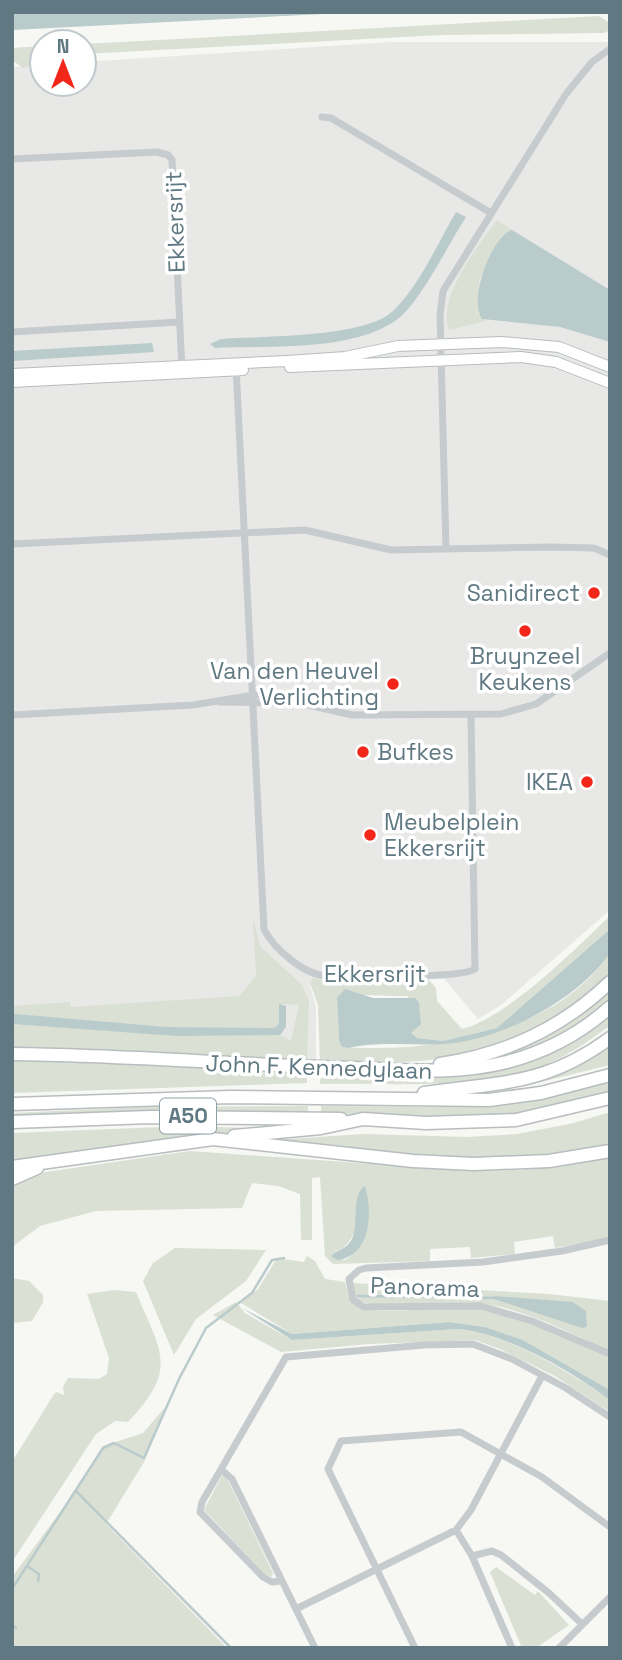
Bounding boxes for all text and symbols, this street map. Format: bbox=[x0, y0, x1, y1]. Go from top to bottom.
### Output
north arrow bbox=[28, 28, 98, 98]
text: N bbox=[57, 34, 69, 59]
street label: Ekkersrijt bbox=[158, 171, 192, 273]
place label: Sanidirect bbox=[467, 578, 580, 608]
marker: Sanidirect bbox=[586, 585, 602, 601]
marker: Bruynzeel Keukens bbox=[517, 623, 533, 639]
place label: Bruynzeel Keukens bbox=[470, 641, 580, 697]
place label: Van den Heuvel Verlichting bbox=[210, 656, 379, 712]
marker: Van den Heuvel Verlichting bbox=[385, 676, 401, 692]
place label: Bufkes bbox=[377, 737, 454, 767]
marker: Bufkes bbox=[355, 744, 371, 760]
place label: IKEA bbox=[526, 767, 573, 797]
marker: IKEA bbox=[579, 774, 595, 790]
place label: Meubelplein Ekkersrijt bbox=[384, 807, 519, 863]
marker: Meubelplein Ekkersrijt bbox=[362, 827, 378, 843]
street label: Ekkersrijt bbox=[324, 959, 426, 989]
street label: John F. Kennedylaan bbox=[205, 1048, 433, 1086]
road number: A50 bbox=[160, 1098, 216, 1134]
street label: Panorama bbox=[370, 1270, 480, 1304]

